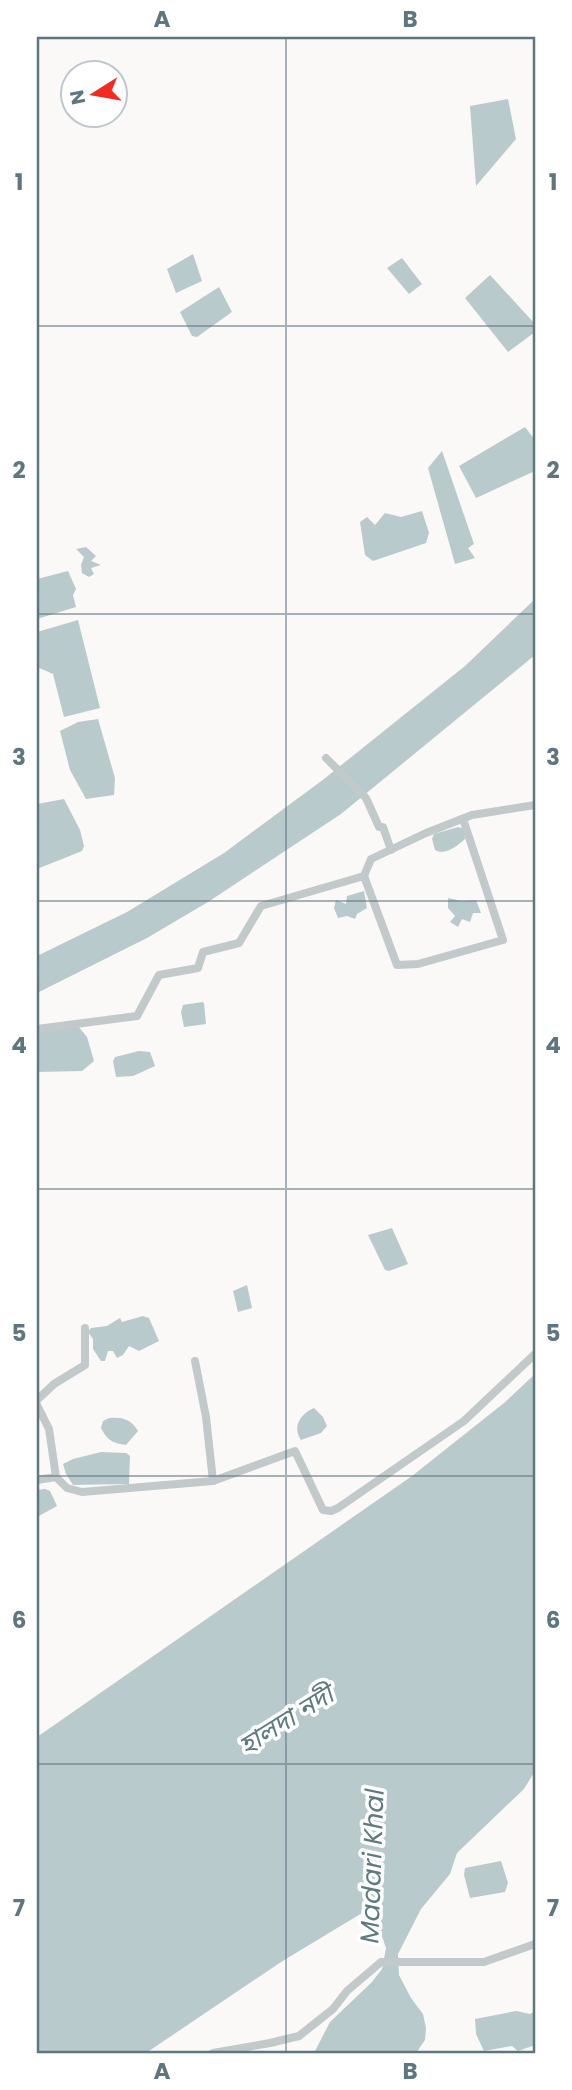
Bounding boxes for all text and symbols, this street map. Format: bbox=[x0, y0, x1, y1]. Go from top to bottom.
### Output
text: A bbox=[154, 3, 171, 35]
text: B bbox=[402, 3, 418, 35]
north arrow bbox=[60, 60, 130, 130]
text: N bbox=[63, 88, 92, 107]
text: 1 bbox=[15, 166, 23, 198]
text: 1 bbox=[549, 166, 557, 198]
text: 2 bbox=[12, 454, 26, 486]
text: 2 bbox=[546, 454, 560, 486]
text: 3 bbox=[12, 741, 26, 773]
text: 3 bbox=[546, 741, 560, 773]
text: 4 bbox=[11, 1029, 27, 1061]
text: 4 bbox=[545, 1029, 561, 1061]
text: 5 bbox=[12, 1317, 26, 1349]
text: 5 bbox=[546, 1317, 560, 1349]
text: 6 bbox=[12, 1604, 26, 1636]
text: 6 bbox=[546, 1604, 560, 1636]
water label: হালদা নদী bbox=[232, 1674, 345, 1763]
water label: Madari Khal bbox=[351, 1787, 393, 1944]
text: 7 bbox=[13, 1892, 25, 1924]
text: 7 bbox=[547, 1892, 559, 1924]
text: A bbox=[154, 2055, 171, 2087]
text: B bbox=[402, 2055, 418, 2087]

